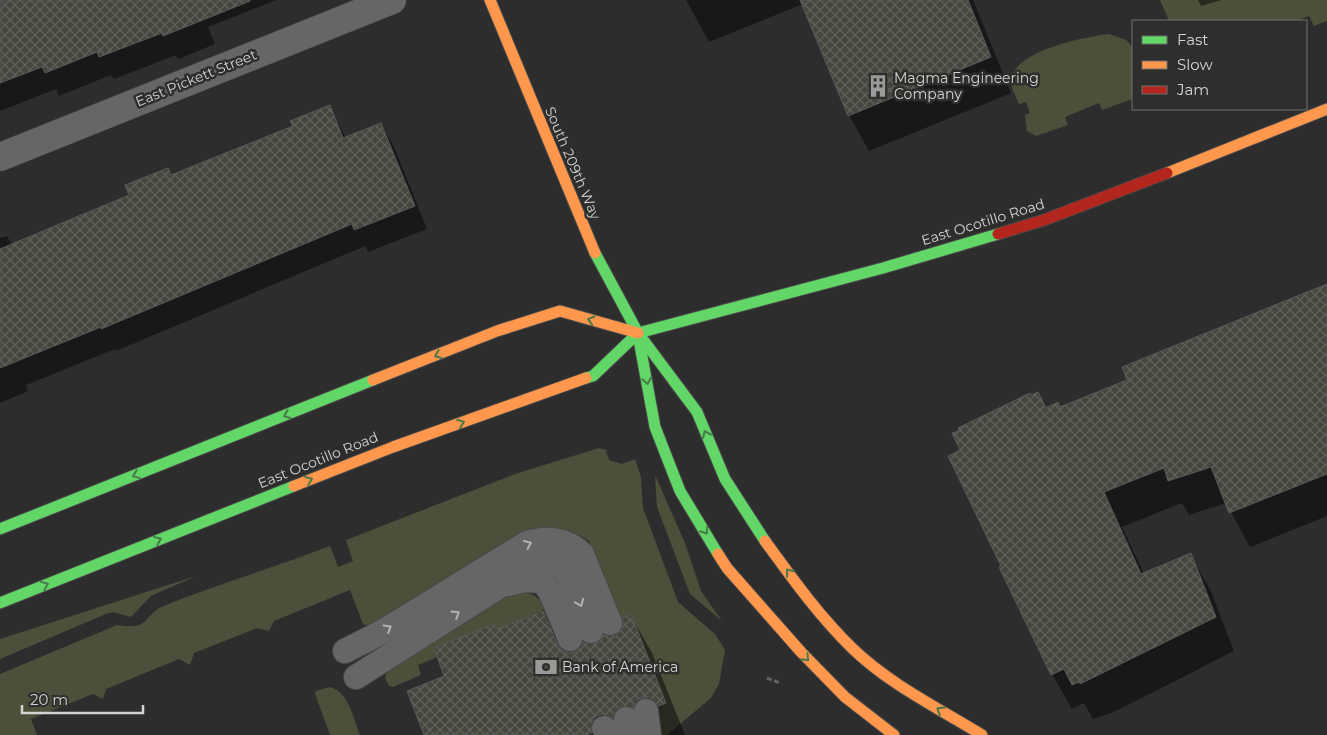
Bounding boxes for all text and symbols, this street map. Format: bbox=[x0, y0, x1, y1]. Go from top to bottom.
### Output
legend bbox=[1132, 20, 1307, 110]
text: Fast bbox=[1177, 30, 1208, 49]
street label: East Pickett Street bbox=[133, 45, 259, 111]
text: Slow bbox=[1177, 55, 1213, 74]
place label: Magma Engineering Company bbox=[894, 69, 1039, 103]
building icon: Magma Engineering Company bbox=[865, 73, 891, 99]
text: Jam bbox=[1176, 80, 1209, 99]
street label: South 209th Way bbox=[541, 104, 605, 222]
street label: East Ocotillo Road bbox=[919, 195, 1047, 249]
one-way arrow bbox=[588, 315, 596, 325]
one-way arrow bbox=[434, 348, 443, 359]
one-way arrow bbox=[641, 377, 651, 386]
one-way arrow bbox=[283, 409, 292, 419]
one-way arrow bbox=[456, 419, 465, 429]
street label: East Ocotillo Road bbox=[255, 428, 381, 492]
one-way arrow bbox=[701, 430, 712, 439]
one-way arrow bbox=[132, 469, 141, 479]
one-way arrow bbox=[304, 476, 313, 487]
one-way arrow bbox=[698, 526, 708, 535]
one-way arrow bbox=[153, 536, 162, 546]
one-way arrow bbox=[522, 541, 531, 551]
one-way arrow bbox=[787, 569, 795, 578]
one-way arrow bbox=[40, 581, 49, 591]
one-way arrow bbox=[574, 598, 584, 607]
one-way arrow bbox=[451, 610, 460, 620]
one-way arrow bbox=[383, 624, 392, 634]
one-way arrow bbox=[801, 652, 810, 661]
bank icon: Bank of America bbox=[533, 654, 559, 680]
place label: Bank of America bbox=[562, 658, 678, 676]
scale bar bbox=[22, 682, 144, 714]
text: 20 m bbox=[30, 690, 68, 709]
one-way arrow bbox=[937, 706, 946, 716]

